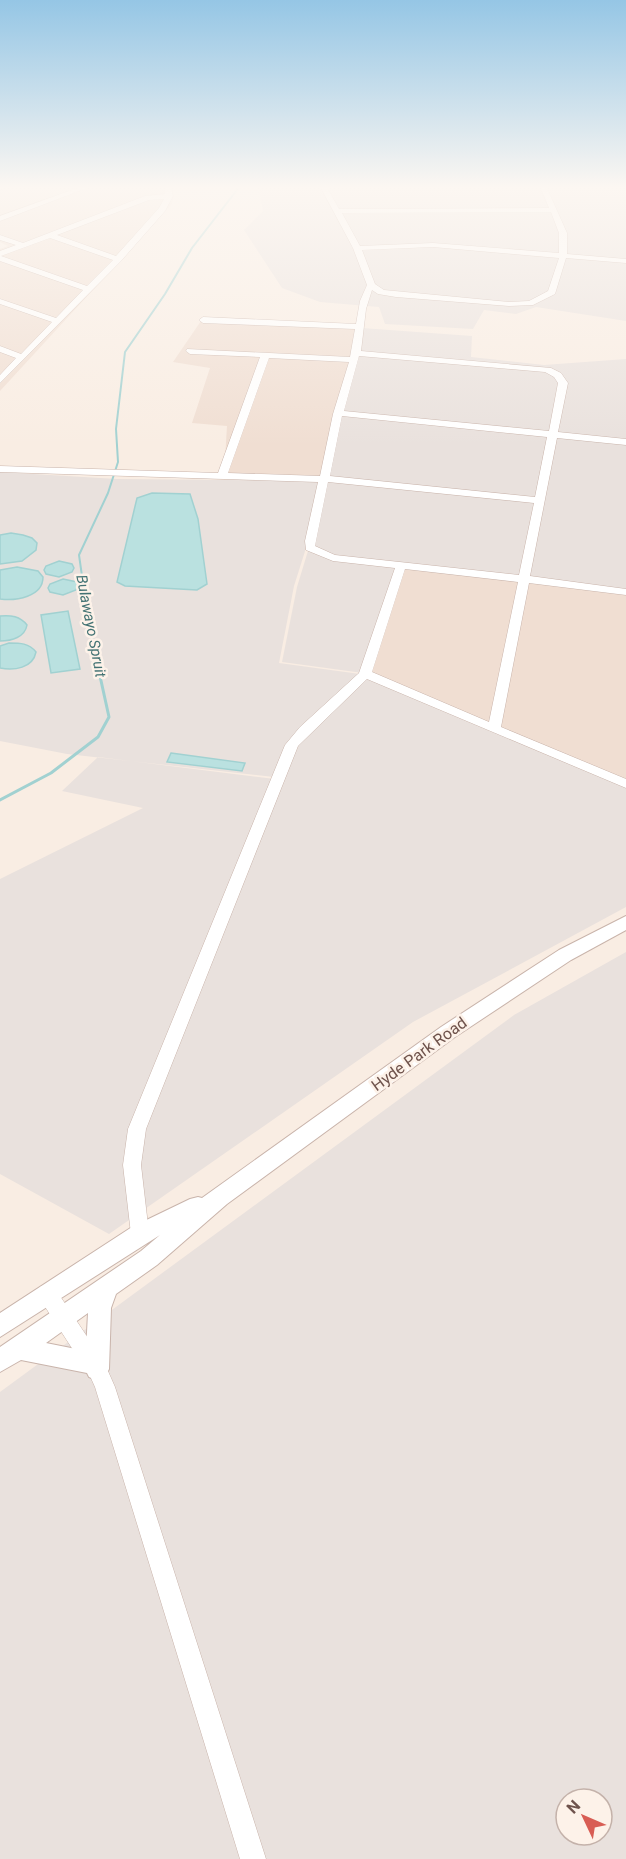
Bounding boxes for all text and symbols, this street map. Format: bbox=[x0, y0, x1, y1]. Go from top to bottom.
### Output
water label: Bulawayo Spruit bbox=[72, 573, 110, 679]
street label: Hyde Park Road bbox=[368, 1013, 470, 1095]
north arrow bbox=[554, 1787, 614, 1847]
text: N bbox=[563, 1796, 584, 1818]

